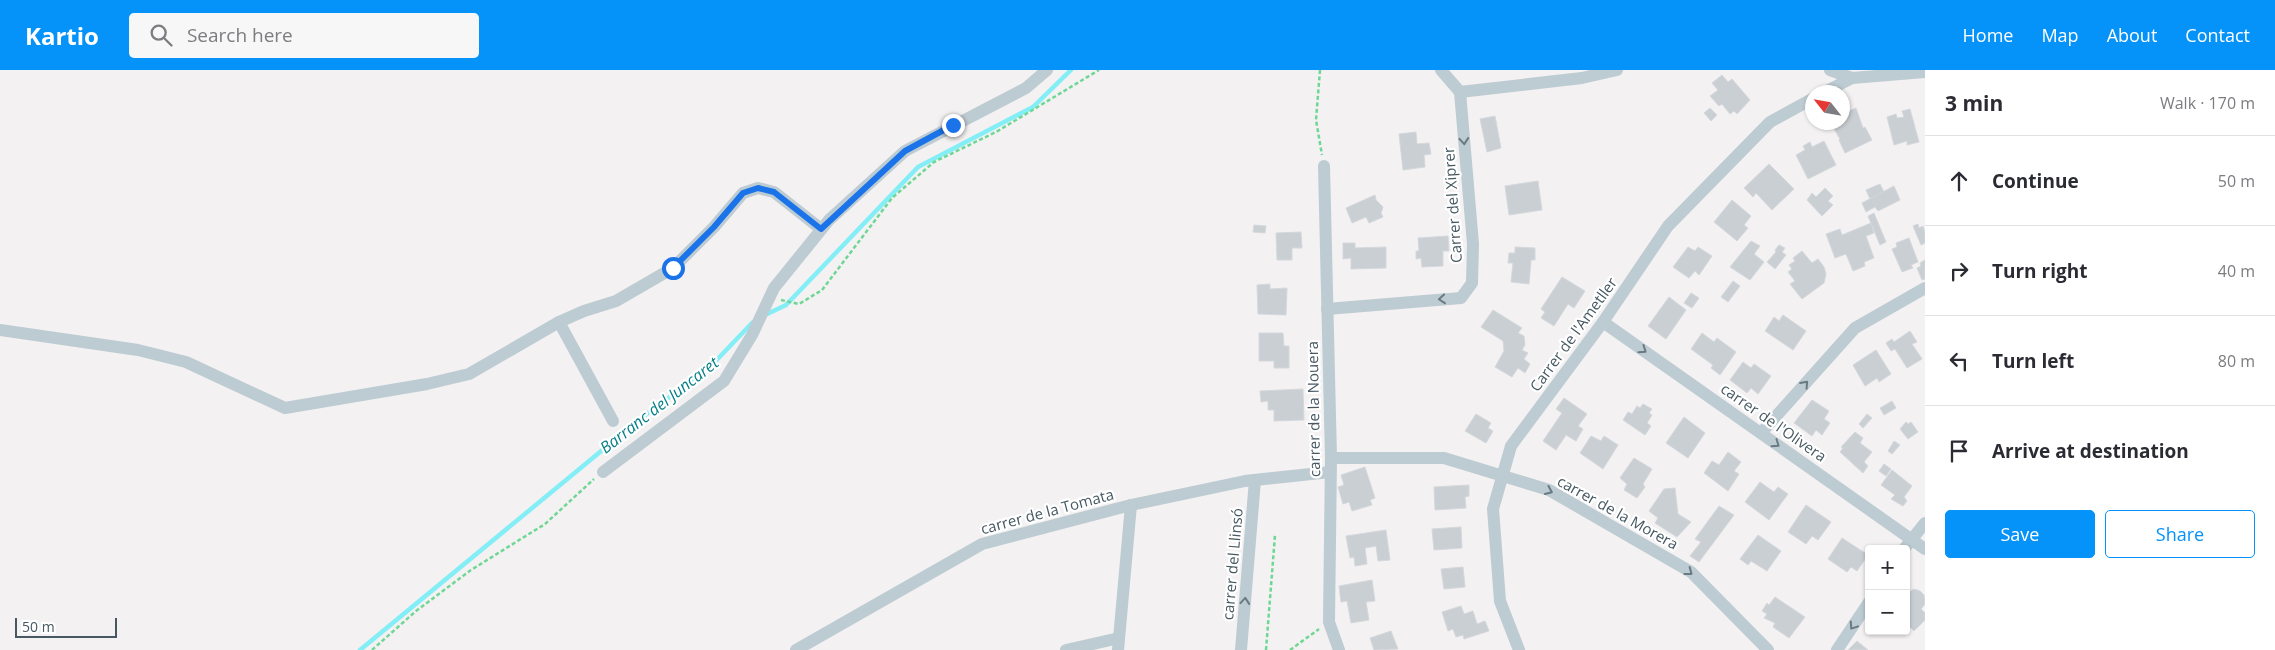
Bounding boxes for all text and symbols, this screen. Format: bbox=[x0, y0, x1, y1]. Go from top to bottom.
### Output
search box bbox=[129, 13, 479, 58]
text: Kartio bbox=[25, 19, 99, 52]
icon: search bbox=[147, 21, 175, 49]
text: Search here bbox=[187, 22, 293, 48]
text: Home bbox=[1963, 23, 2013, 47]
text: Map bbox=[2041, 23, 2079, 47]
text: About bbox=[2107, 23, 2157, 47]
text: Contact bbox=[2185, 23, 2250, 47]
north arrow bbox=[1805, 85, 1850, 130]
text: 3 min bbox=[1945, 89, 2003, 117]
text: Walk · 170 m bbox=[2160, 92, 2255, 114]
route end bbox=[942, 114, 965, 137]
one-way arrow bbox=[1458, 137, 1469, 145]
street label: Carrer del Xiprer bbox=[1438, 146, 1466, 264]
icon: ahead bbox=[1945, 167, 1973, 195]
text: Continue bbox=[1992, 168, 2079, 194]
text: 50 m bbox=[2218, 170, 2255, 192]
route start bbox=[662, 257, 685, 280]
icon: right bbox=[1945, 257, 1973, 285]
text: Turn right bbox=[1992, 258, 2087, 284]
text: 40 m bbox=[2218, 260, 2255, 282]
street label: Carrer de l'Ametller bbox=[1525, 273, 1621, 395]
one-way arrow bbox=[1438, 294, 1446, 305]
street label: carrer de la Nouera bbox=[1302, 341, 1324, 477]
one-way arrow bbox=[1637, 344, 1647, 353]
icon: left bbox=[1945, 347, 1973, 375]
text: Turn left bbox=[1992, 348, 2074, 374]
text: 80 m bbox=[2218, 350, 2255, 372]
water label: Barranc del Juncaret bbox=[595, 351, 723, 458]
street label: carrer de l'Olivera bbox=[1717, 378, 1831, 466]
one-way arrow bbox=[1799, 380, 1808, 389]
icon: arrive bbox=[1945, 437, 1973, 465]
one-way arrow bbox=[1770, 438, 1780, 447]
text: Arrive at destination bbox=[1992, 438, 2189, 464]
street label: carrer de la Morera bbox=[1554, 470, 1682, 554]
street label: carrer de la Tomata bbox=[978, 484, 1116, 538]
one-way arrow bbox=[1544, 485, 1553, 496]
street label: carrer del Llinsó bbox=[1217, 507, 1247, 621]
button: Save bbox=[1945, 510, 2095, 558]
button: Share bbox=[2105, 510, 2255, 558]
map controls bbox=[1865, 545, 1910, 635]
button: + bbox=[1865, 545, 1910, 590]
one-way arrow bbox=[1684, 567, 1693, 576]
button: − bbox=[1865, 590, 1910, 635]
one-way arrow bbox=[1240, 597, 1251, 605]
scale bar bbox=[15, 615, 118, 638]
text: 50 m bbox=[22, 617, 55, 636]
one-way arrow bbox=[1850, 620, 1859, 630]

